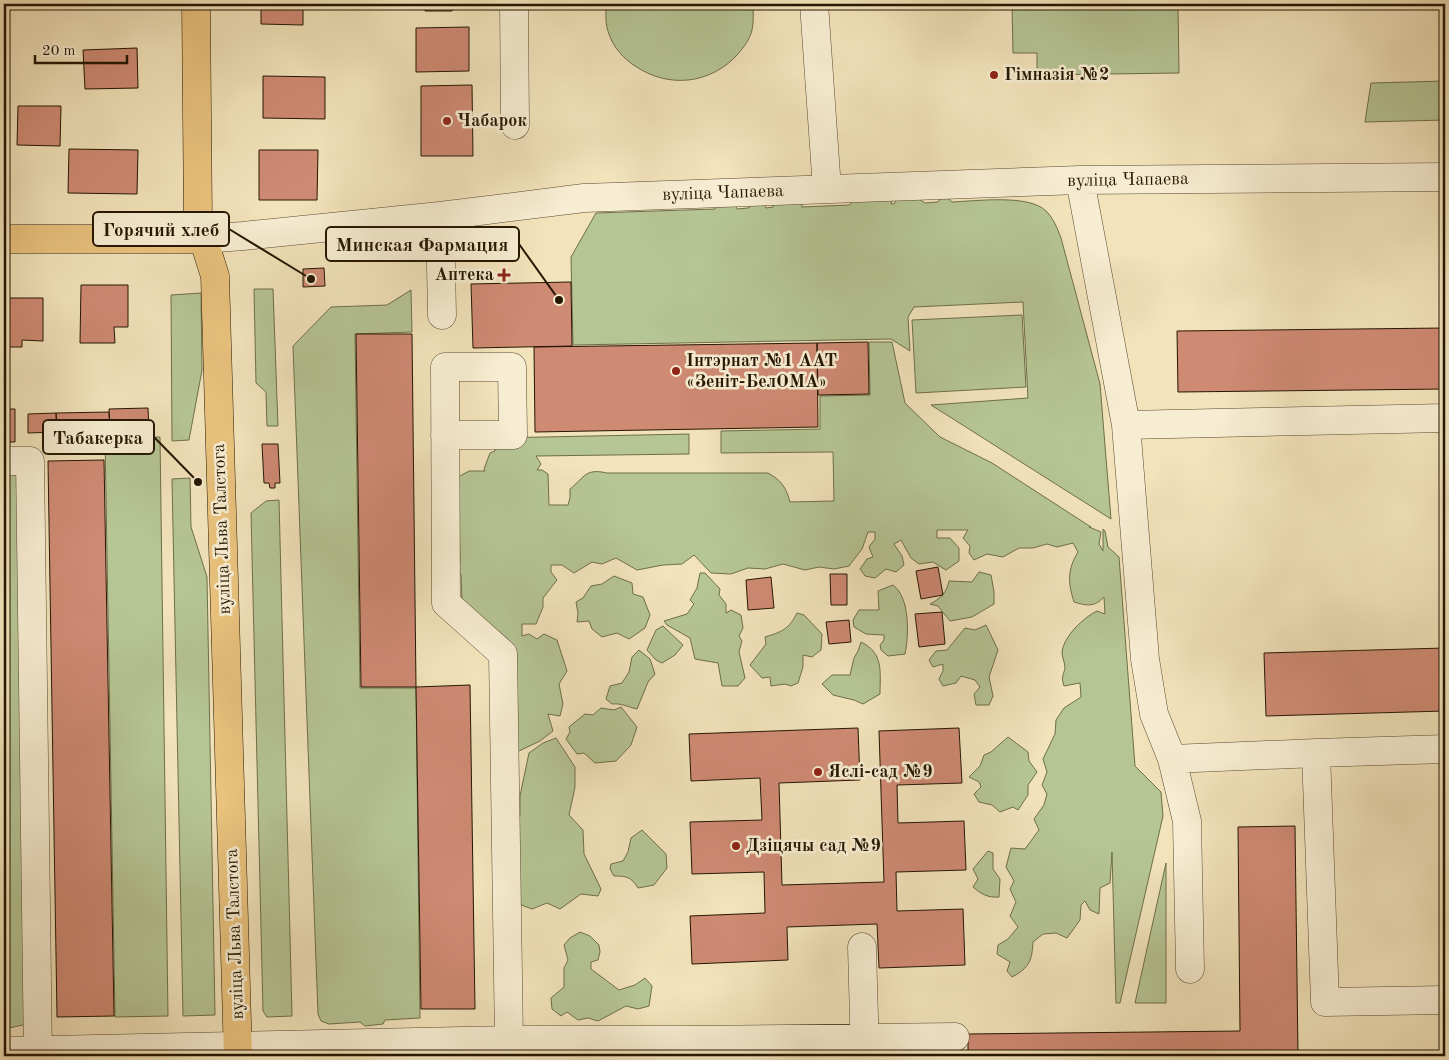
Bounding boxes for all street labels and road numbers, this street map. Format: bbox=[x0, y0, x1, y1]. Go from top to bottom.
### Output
street label: вуліца Чапаева bbox=[1067, 170, 1189, 190]
street label: вуліца Чапаева bbox=[662, 182, 784, 204]
street label: вуліца Льва Талстога bbox=[210, 443, 234, 615]
street label: вуліца Льва Талстога bbox=[223, 848, 247, 1020]

